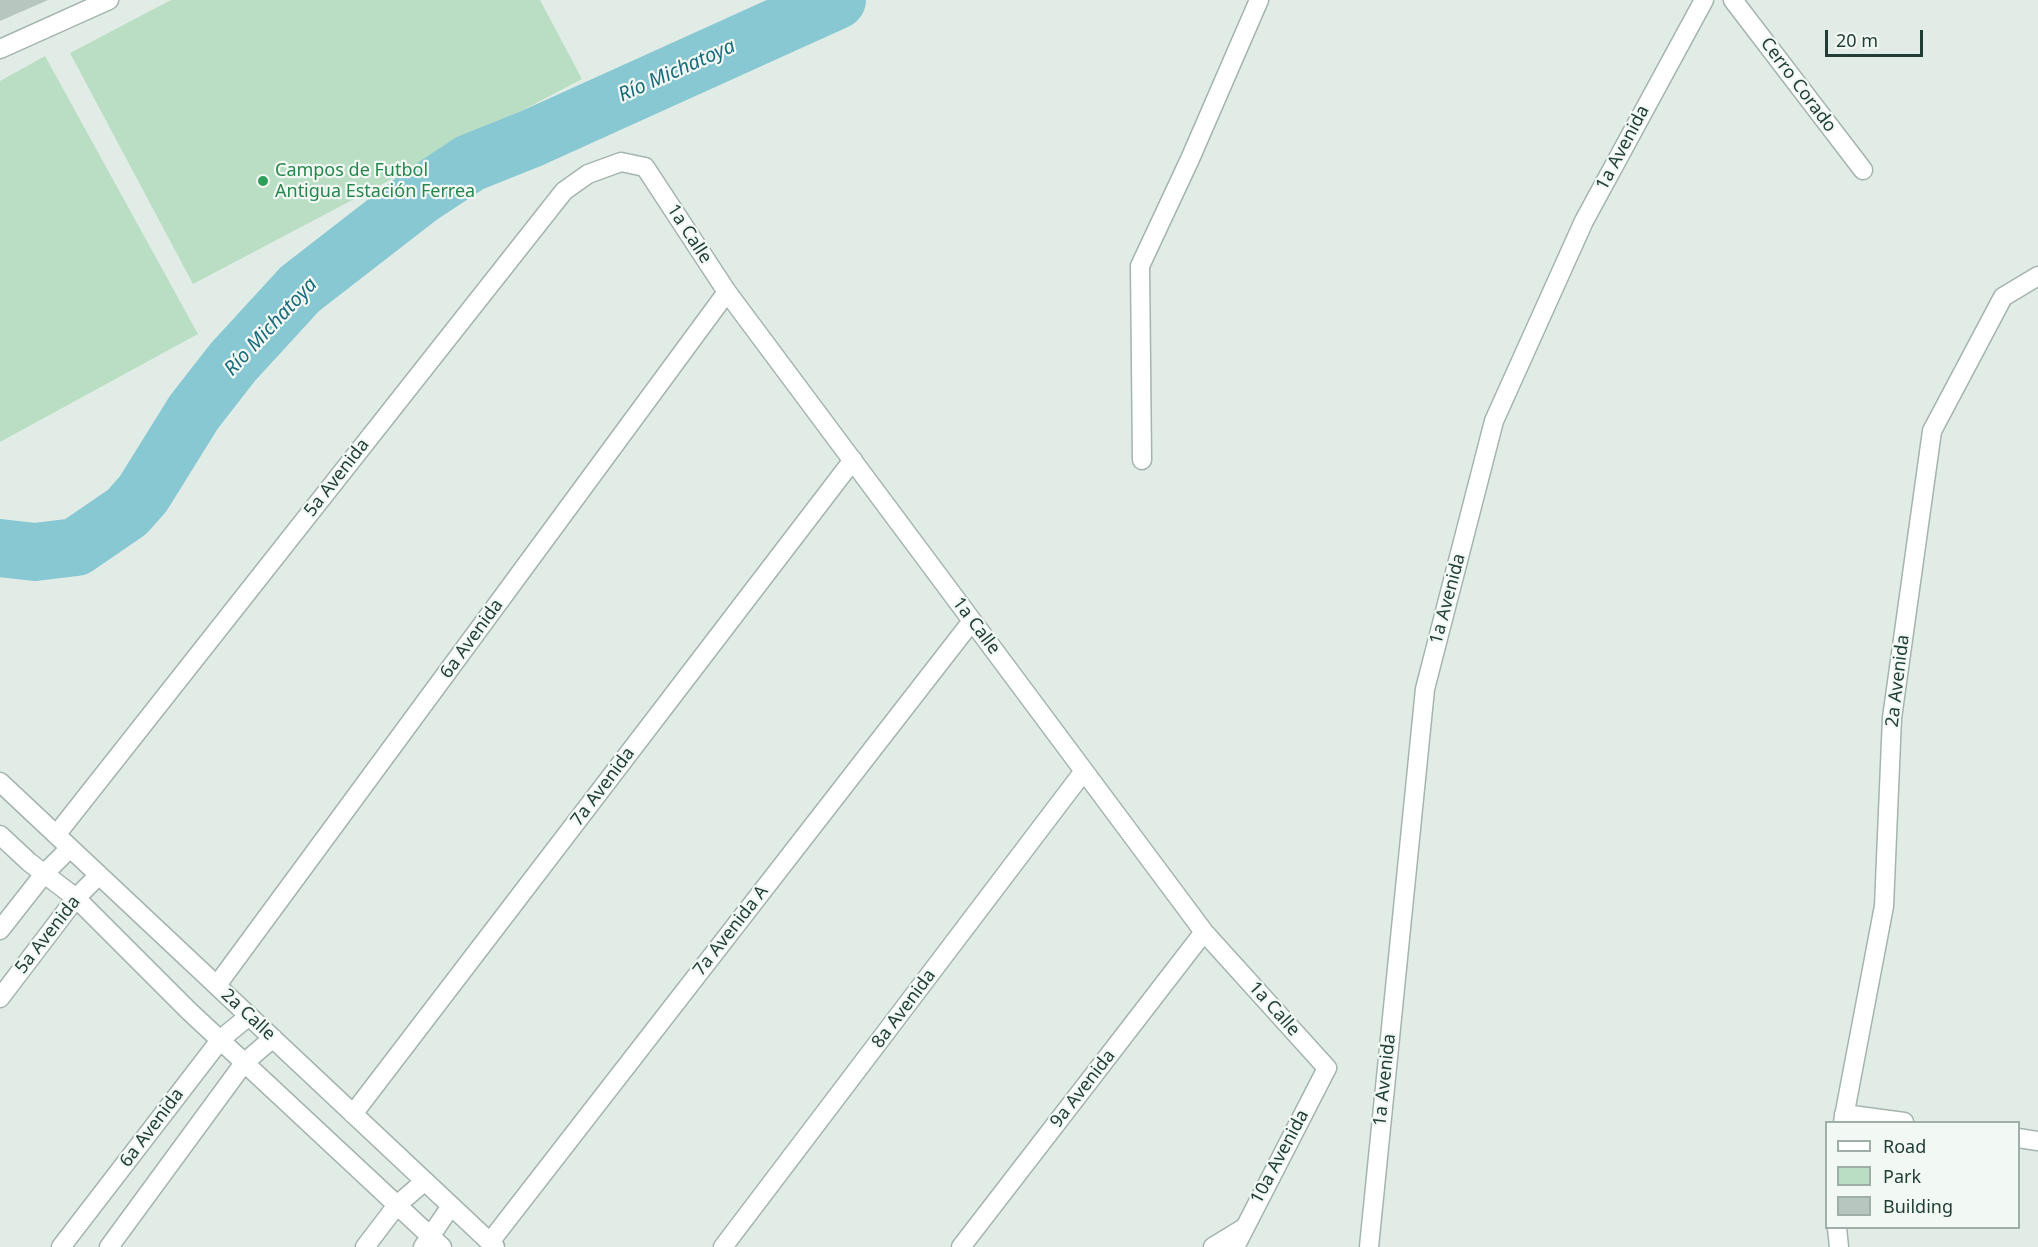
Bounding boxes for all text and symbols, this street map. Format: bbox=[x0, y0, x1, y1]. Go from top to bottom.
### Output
scale bar bbox=[1828, 18, 1926, 56]
text: 20 m bbox=[1836, 28, 1878, 52]
street label: Cerro Corado bbox=[1755, 33, 1841, 137]
water label: Río Michatoya bbox=[615, 35, 739, 107]
street label: 1a Avenida bbox=[1592, 102, 1654, 194]
place label: Campos de Futbol Antigua Estación Ferrea bbox=[275, 160, 475, 202]
marker: Campos de Futbol Antigua Estación Ferrea bbox=[256, 174, 270, 188]
street label: 1a Calle bbox=[662, 200, 716, 268]
water label: Río Michatoya bbox=[220, 273, 322, 381]
street label: 5a Avenida bbox=[300, 435, 374, 521]
street label: 1a Avenida bbox=[1426, 551, 1470, 647]
street label: 1a Calle bbox=[948, 593, 1004, 659]
street label: 6a Avenida bbox=[436, 595, 508, 683]
street label: 2a Avenida bbox=[1882, 634, 1914, 728]
street label: 7a Avenida bbox=[566, 743, 640, 831]
street label: 7a Avenida A bbox=[689, 881, 773, 981]
street label: 5a Avenida bbox=[11, 892, 85, 978]
street label: 8a Avenida bbox=[867, 965, 941, 1053]
street label: 1a Calle bbox=[1244, 977, 1304, 1041]
street label: 2a Calle bbox=[217, 985, 279, 1045]
street label: 1a Avenida bbox=[1369, 1033, 1401, 1127]
street label: 9a Avenida bbox=[1046, 1046, 1120, 1132]
street label: 6a Avenida bbox=[115, 1084, 189, 1172]
street label: 10a Avenida bbox=[1246, 1106, 1314, 1208]
legend bbox=[1825, 1121, 2020, 1229]
text: Road bbox=[1883, 1134, 1926, 1158]
text: Park bbox=[1883, 1164, 1921, 1188]
text: Building bbox=[1883, 1194, 1953, 1218]

